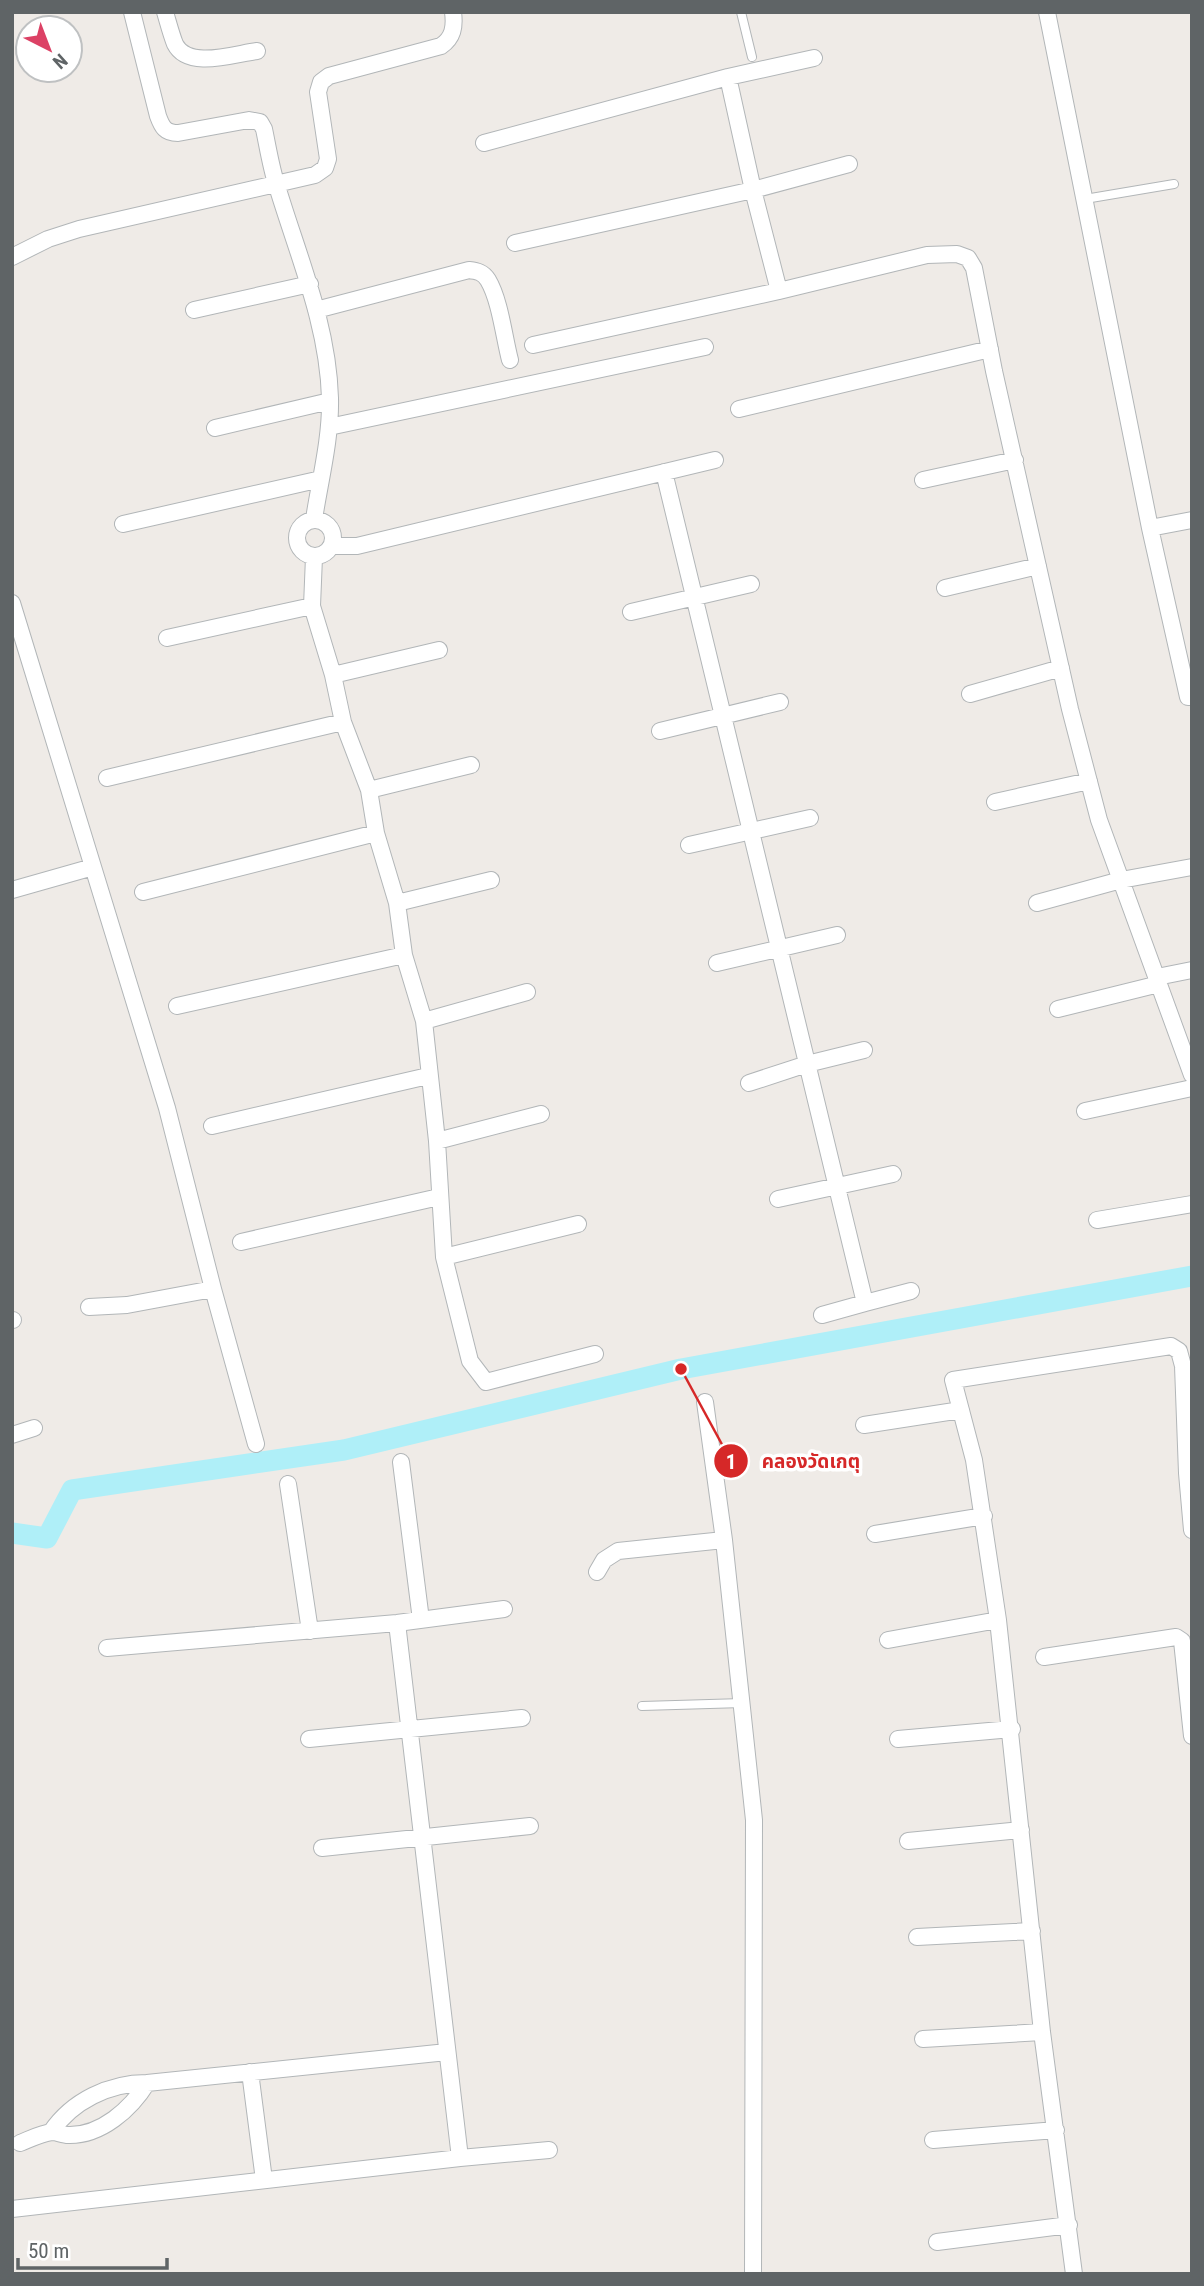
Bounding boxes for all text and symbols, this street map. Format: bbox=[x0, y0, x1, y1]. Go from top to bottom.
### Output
north arrow bbox=[14, 14, 84, 84]
text: N bbox=[48, 49, 72, 74]
callout: คลองวัดเกตุ bbox=[713, 1441, 875, 1481]
text: 1 bbox=[726, 1450, 736, 1474]
text: คลองวัดเกตุ bbox=[762, 1450, 860, 1473]
scale bar bbox=[18, 2226, 166, 2270]
text: 50 m bbox=[28, 2239, 69, 2263]

